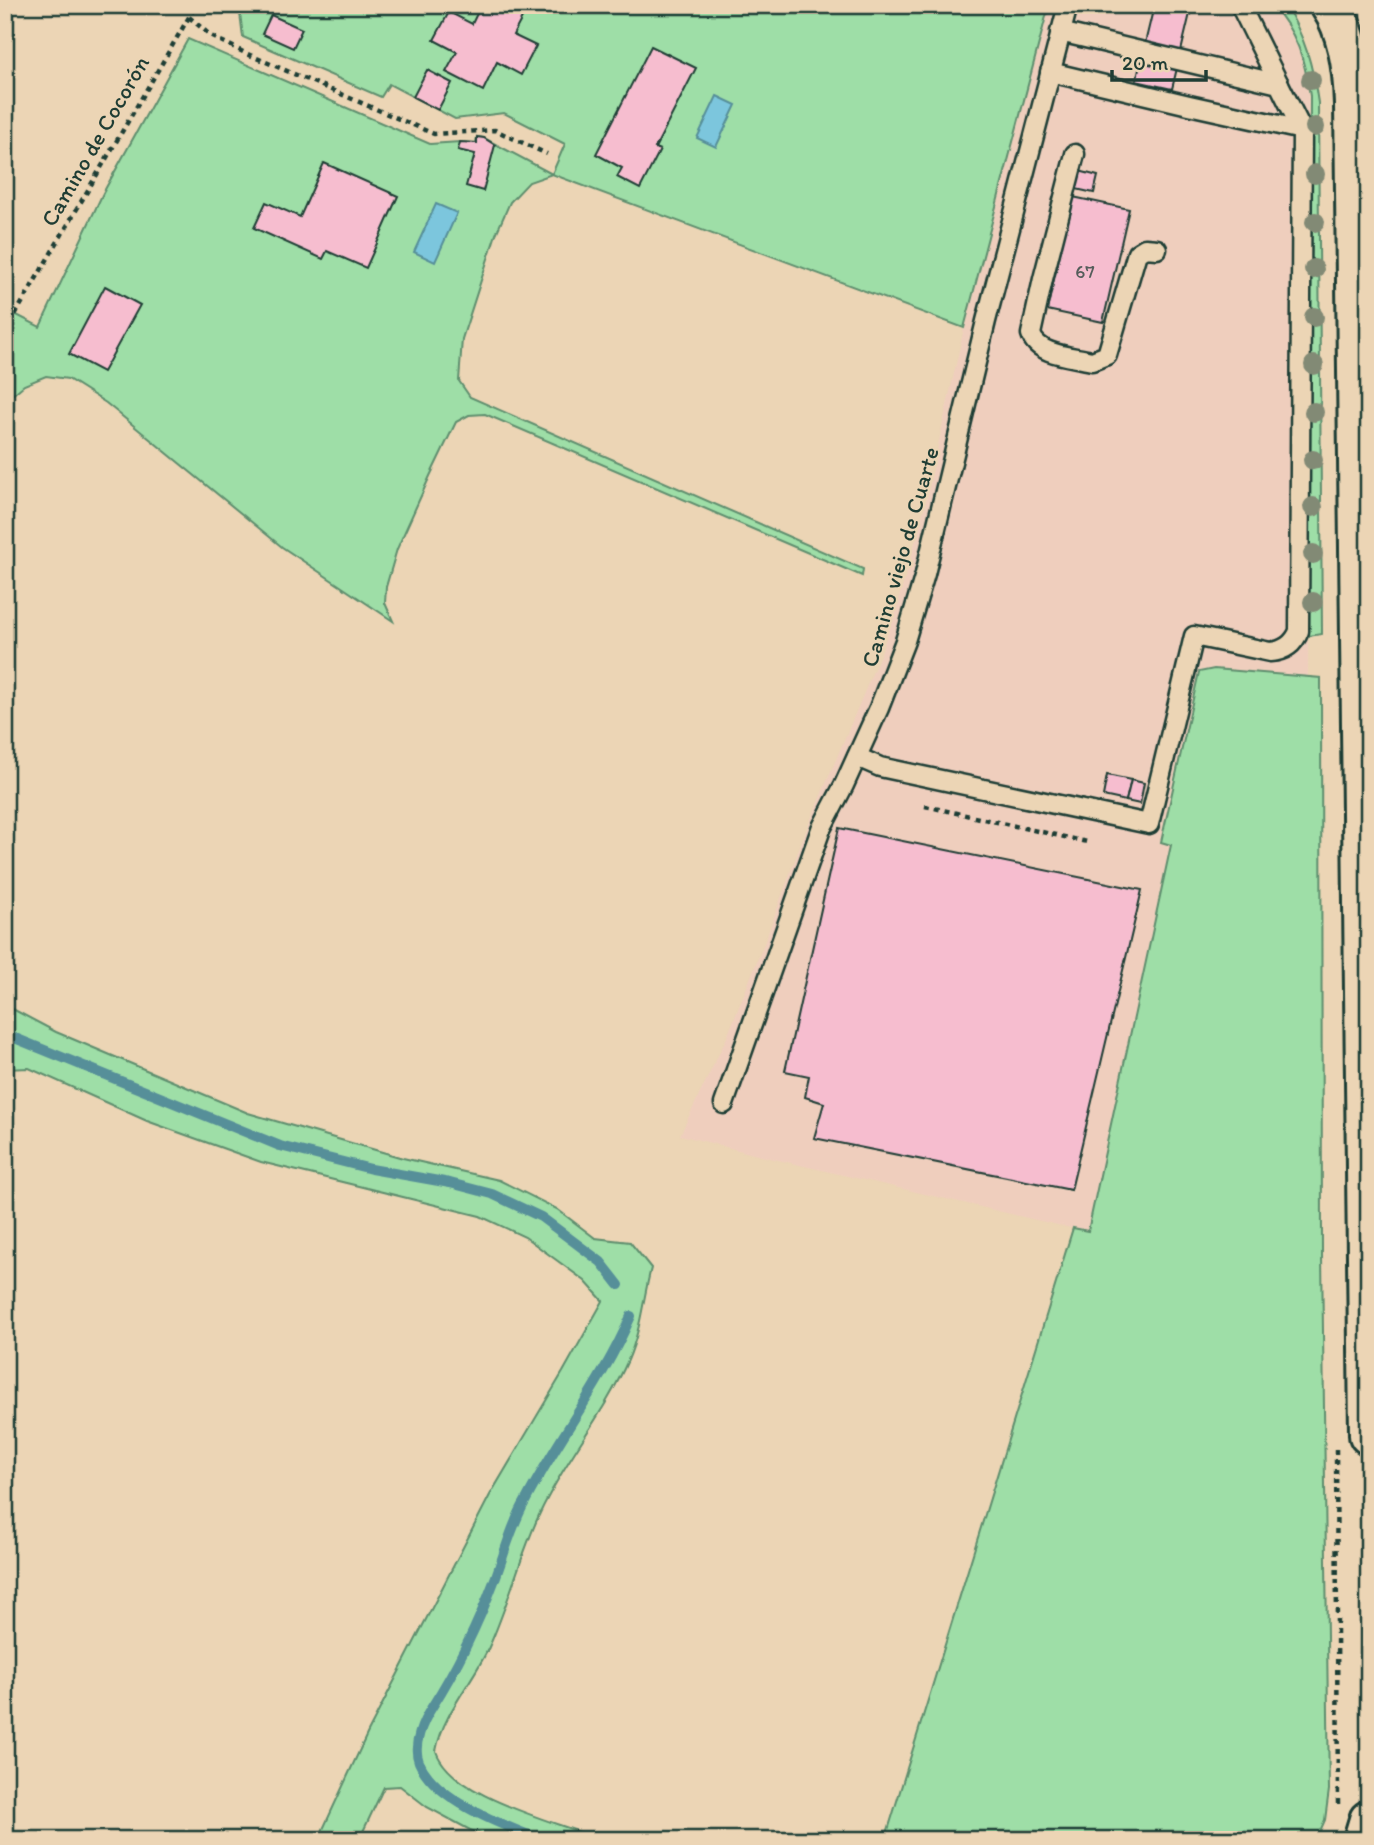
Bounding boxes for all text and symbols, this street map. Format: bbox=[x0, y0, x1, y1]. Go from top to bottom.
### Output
scale bar bbox=[1112, 38, 1206, 82]
text: 20 m bbox=[1122, 50, 1169, 75]
street label: Camino de Cocorón bbox=[35, 51, 155, 231]
house number: 67 bbox=[1075, 260, 1095, 283]
street label: Camino viejo de Cuarte bbox=[855, 444, 945, 670]

